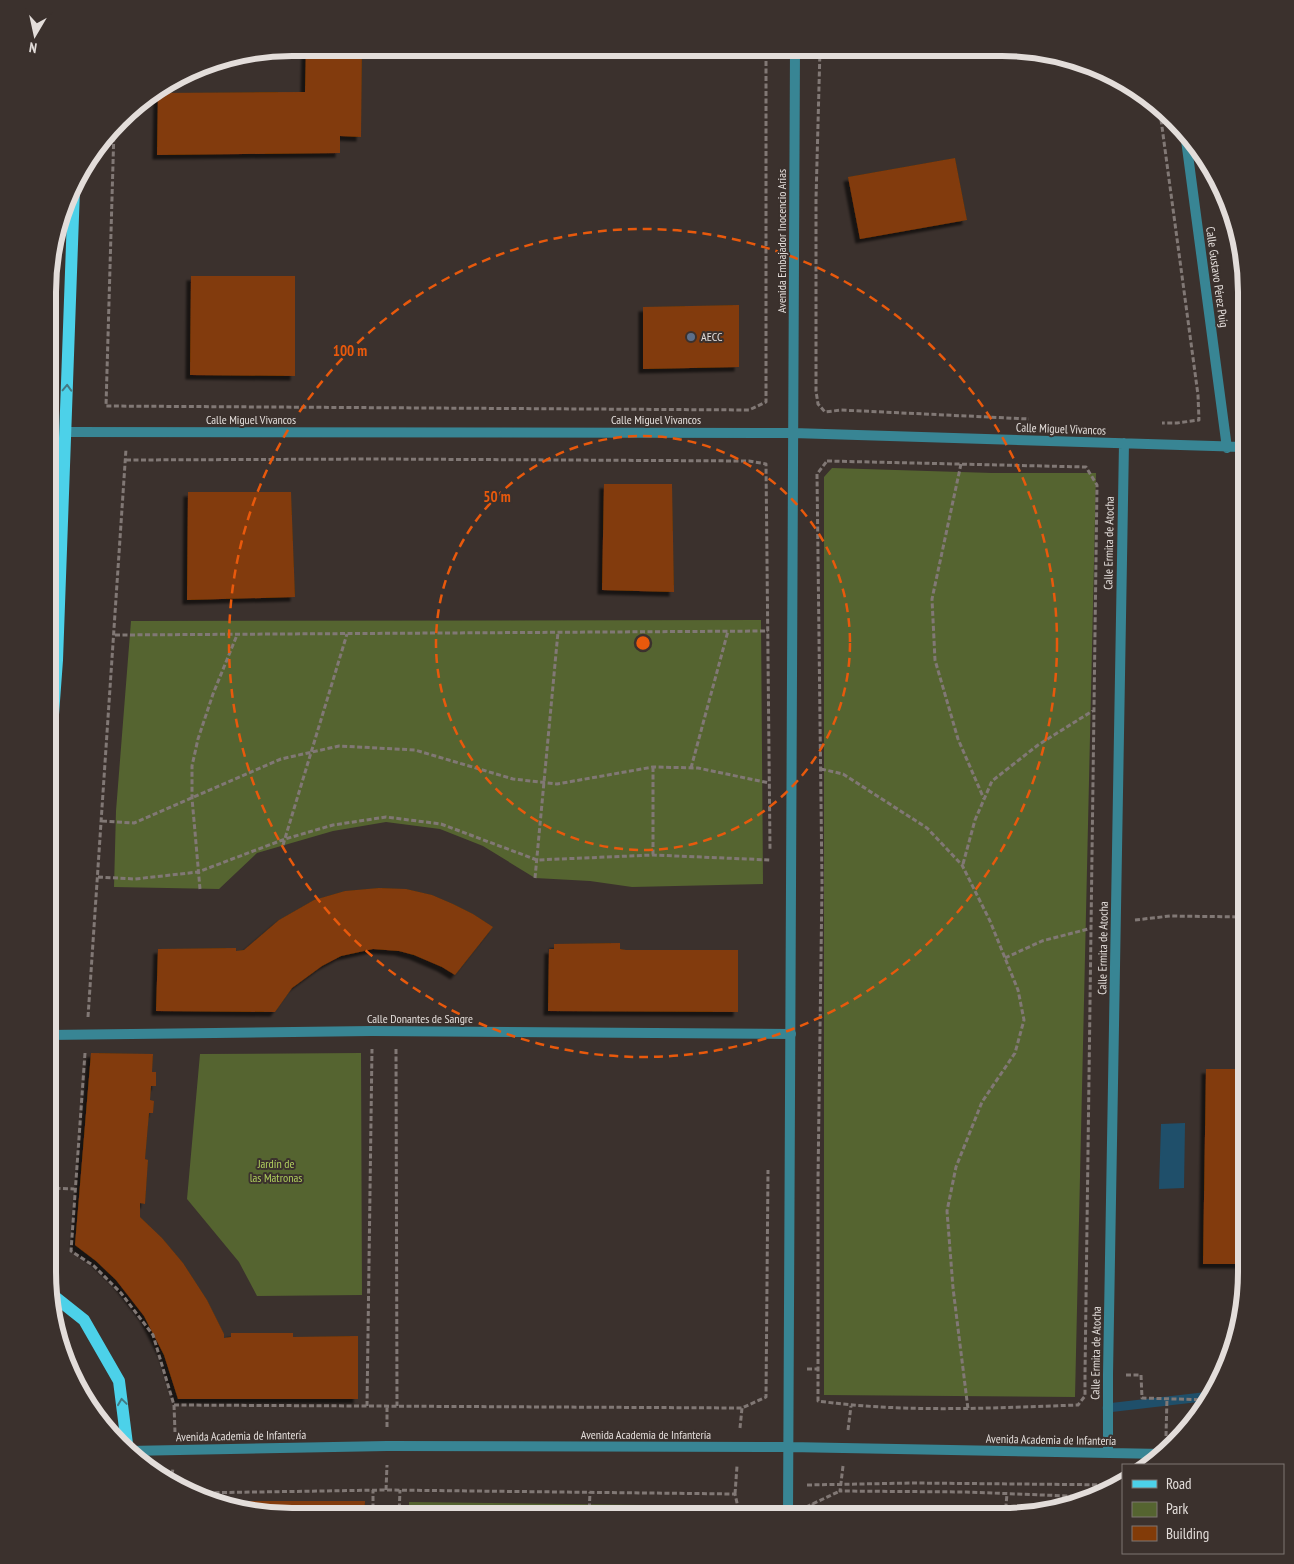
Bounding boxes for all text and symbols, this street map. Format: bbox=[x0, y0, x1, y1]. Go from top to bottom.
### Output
north arrow bbox=[10, 10, 60, 60]
text: N bbox=[28, 38, 38, 57]
street label: Avenida Embajador Inocencio Arias bbox=[774, 169, 789, 313]
street label: Calle Gustavo Pérez Puig bbox=[1203, 226, 1232, 328]
place label: AECC bbox=[701, 329, 723, 344]
marker: AECC bbox=[685, 331, 697, 343]
text: 100 m bbox=[333, 341, 367, 360]
one-way arrow bbox=[61, 384, 72, 392]
street label: Calle Miguel Vivancos bbox=[206, 412, 296, 427]
street label: Calle Miguel Vivancos bbox=[611, 412, 701, 427]
street label: Calle Miguel Vivancos bbox=[1016, 419, 1106, 438]
text: 50 m bbox=[483, 487, 511, 506]
street label: Calle Ermita de Atocha bbox=[1100, 496, 1117, 590]
centre of rings bbox=[634, 634, 652, 652]
street label: Calle Ermita de Atocha bbox=[1094, 901, 1111, 995]
street label: Calle Donantes de Sangre bbox=[367, 1011, 473, 1026]
park label: Jardín de las Matronas bbox=[250, 1156, 302, 1185]
street label: Calle Ermita de Atocha bbox=[1087, 1306, 1104, 1400]
one-way arrow bbox=[117, 1398, 128, 1406]
street label: Avenida Academia de Infantería bbox=[176, 1427, 306, 1444]
street label: Avenida Academia de Infantería bbox=[581, 1427, 711, 1442]
street label: Avenida Academia de Infantería bbox=[986, 1431, 1116, 1448]
legend bbox=[1122, 1464, 1284, 1554]
text: Road bbox=[1166, 1474, 1192, 1493]
text: Park bbox=[1166, 1499, 1188, 1518]
text: Building bbox=[1166, 1524, 1209, 1543]

